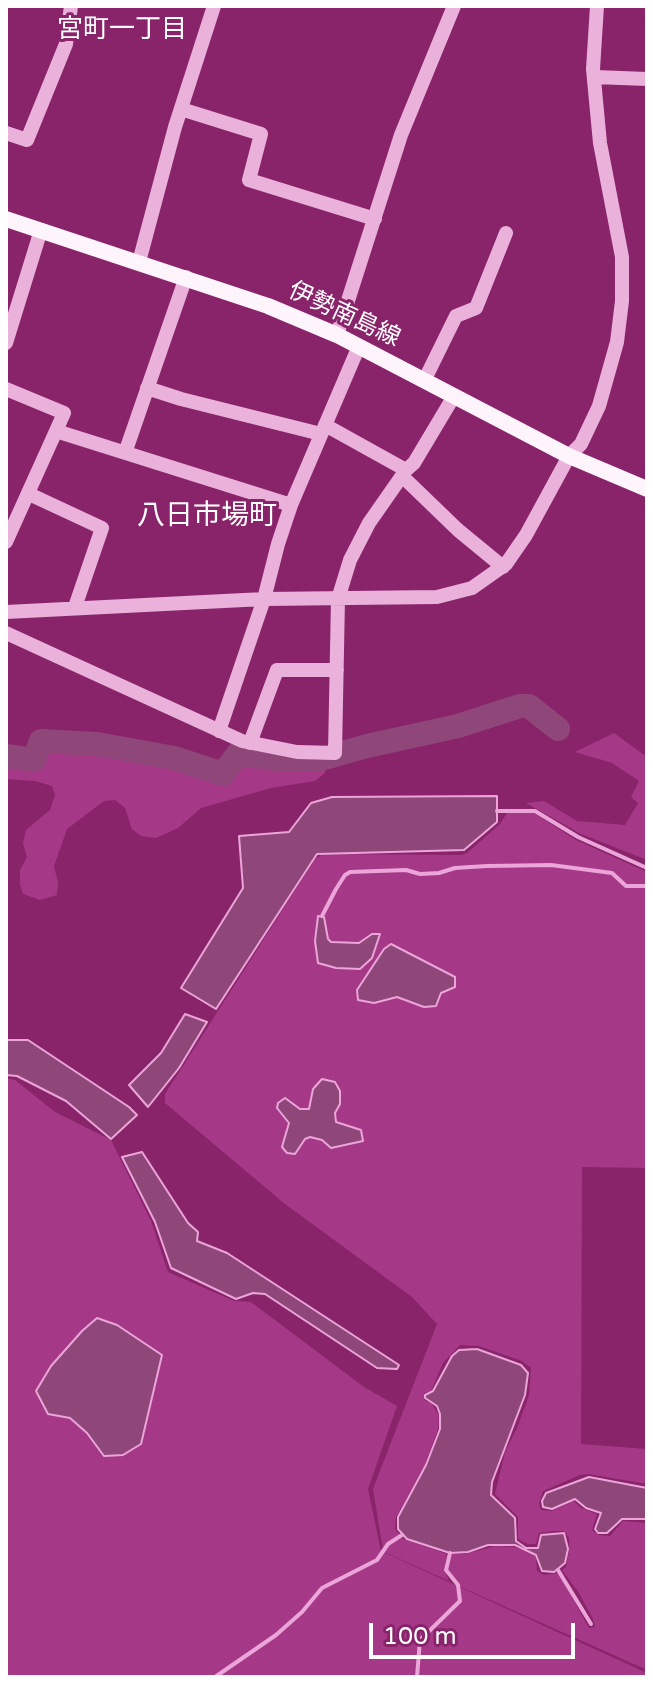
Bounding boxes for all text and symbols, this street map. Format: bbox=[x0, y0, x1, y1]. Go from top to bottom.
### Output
district label: 宮町一丁目 bbox=[57, 14, 187, 46]
street label: 伊勢南島線 bbox=[284, 277, 404, 353]
district label: 八日市場町 bbox=[137, 500, 277, 534]
scale bar bbox=[373, 1607, 579, 1657]
text: 100 m bbox=[383, 1622, 457, 1651]

